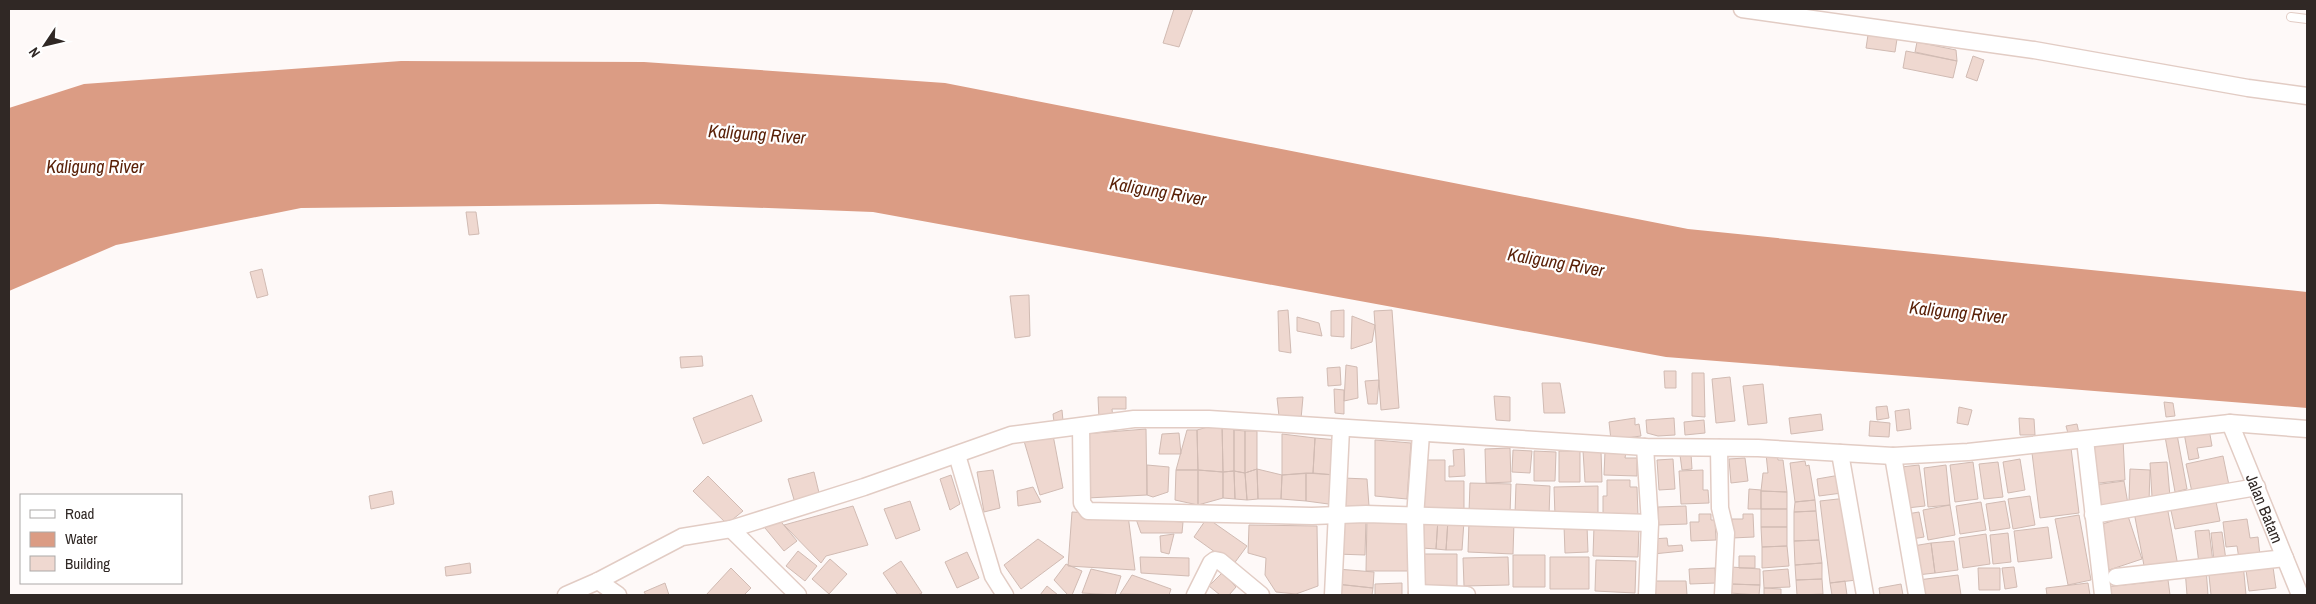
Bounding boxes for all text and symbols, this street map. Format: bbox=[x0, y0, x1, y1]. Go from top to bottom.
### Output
north arrow bbox=[20, 20, 70, 70]
text: N bbox=[25, 44, 44, 61]
water label: Kaligung River bbox=[707, 118, 808, 150]
water label: Kaligung River bbox=[46, 154, 145, 179]
water label: Kaligung River bbox=[1108, 170, 1209, 212]
water label: Kaligung River bbox=[1506, 241, 1607, 283]
water label: Kaligung River bbox=[1908, 294, 2009, 330]
street label: Jalan Batam bbox=[2241, 470, 2289, 546]
legend bbox=[20, 494, 182, 584]
text: Road bbox=[65, 503, 94, 524]
text: Water bbox=[65, 528, 97, 549]
text: Building bbox=[65, 553, 110, 574]

